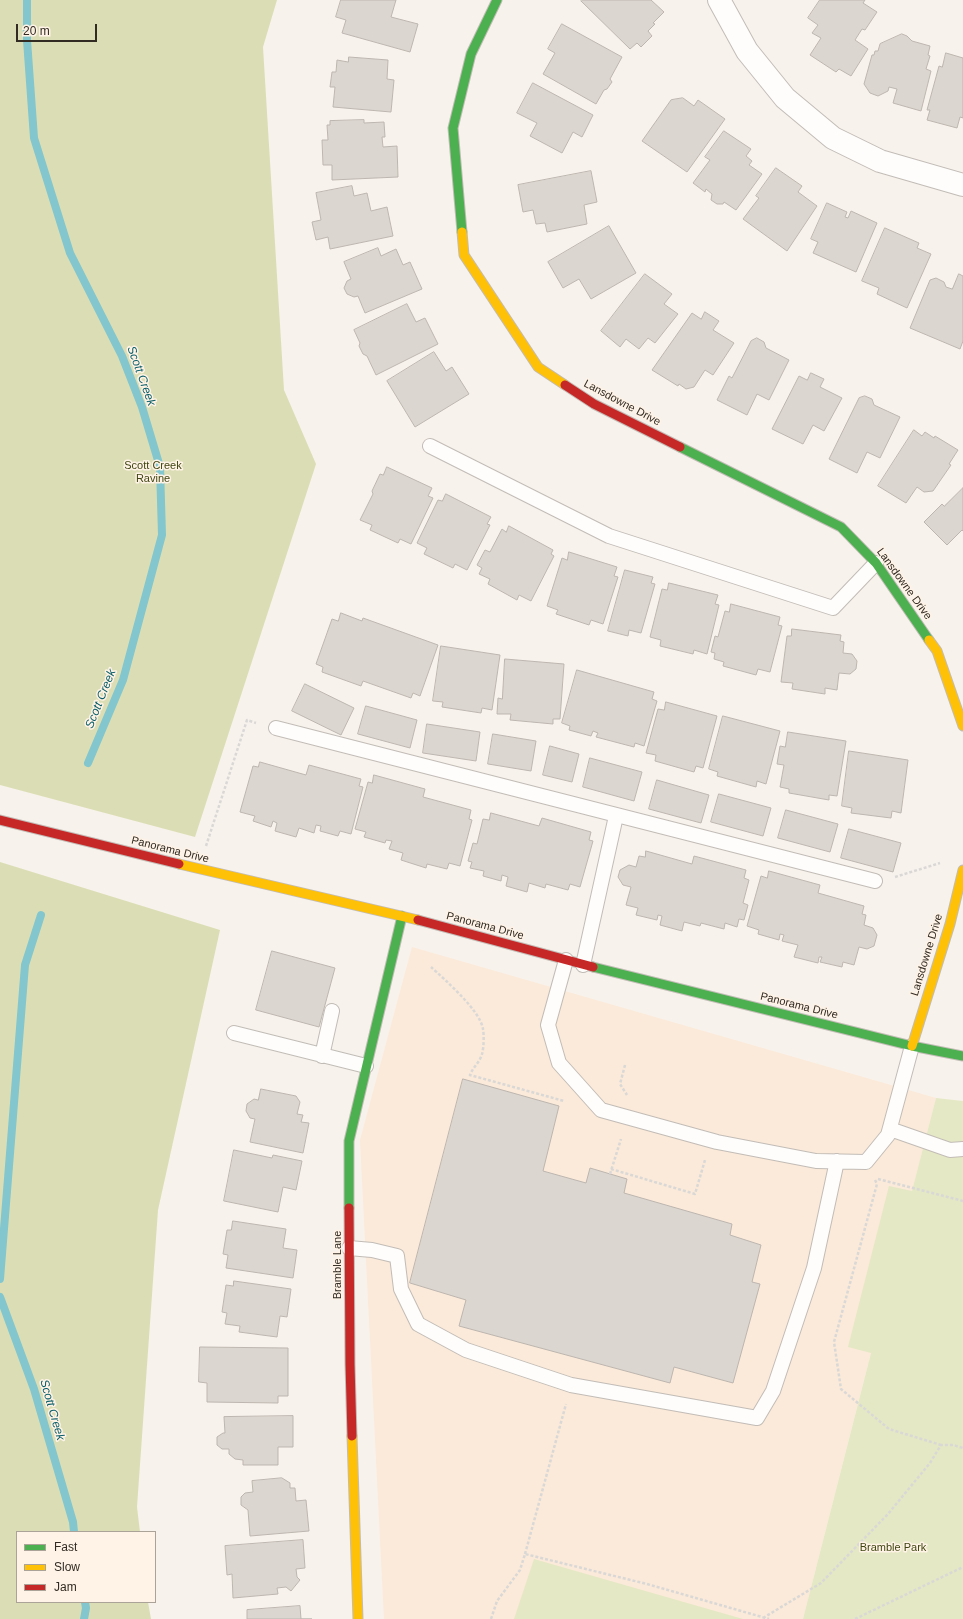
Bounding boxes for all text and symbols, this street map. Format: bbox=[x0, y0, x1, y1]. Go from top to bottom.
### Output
scale bar bbox=[18, 16, 99, 42]
text: 20 m bbox=[23, 24, 50, 38]
water label: Scott Creek bbox=[124, 344, 158, 408]
street label: Lansdowne Drive bbox=[581, 377, 663, 429]
park label: Scott Creek Ravine bbox=[124, 459, 182, 485]
street label: Lansdowne Drive bbox=[874, 546, 934, 622]
water label: Scott Creek bbox=[83, 667, 119, 731]
street label: Panorama Drive bbox=[130, 834, 210, 866]
street label: Panorama Drive bbox=[445, 909, 525, 943]
street label: Lansdowne Drive bbox=[908, 912, 946, 998]
street label: Panorama Drive bbox=[759, 990, 839, 1022]
street label: Bramble Lane bbox=[331, 1231, 345, 1299]
water label: Scott Creek bbox=[36, 1378, 68, 1442]
legend bbox=[16, 1531, 156, 1603]
text: Fast bbox=[54, 1540, 77, 1554]
park label: Bramble Park bbox=[860, 1541, 926, 1555]
text: Slow bbox=[54, 1560, 80, 1574]
text: Jam bbox=[54, 1580, 77, 1594]

